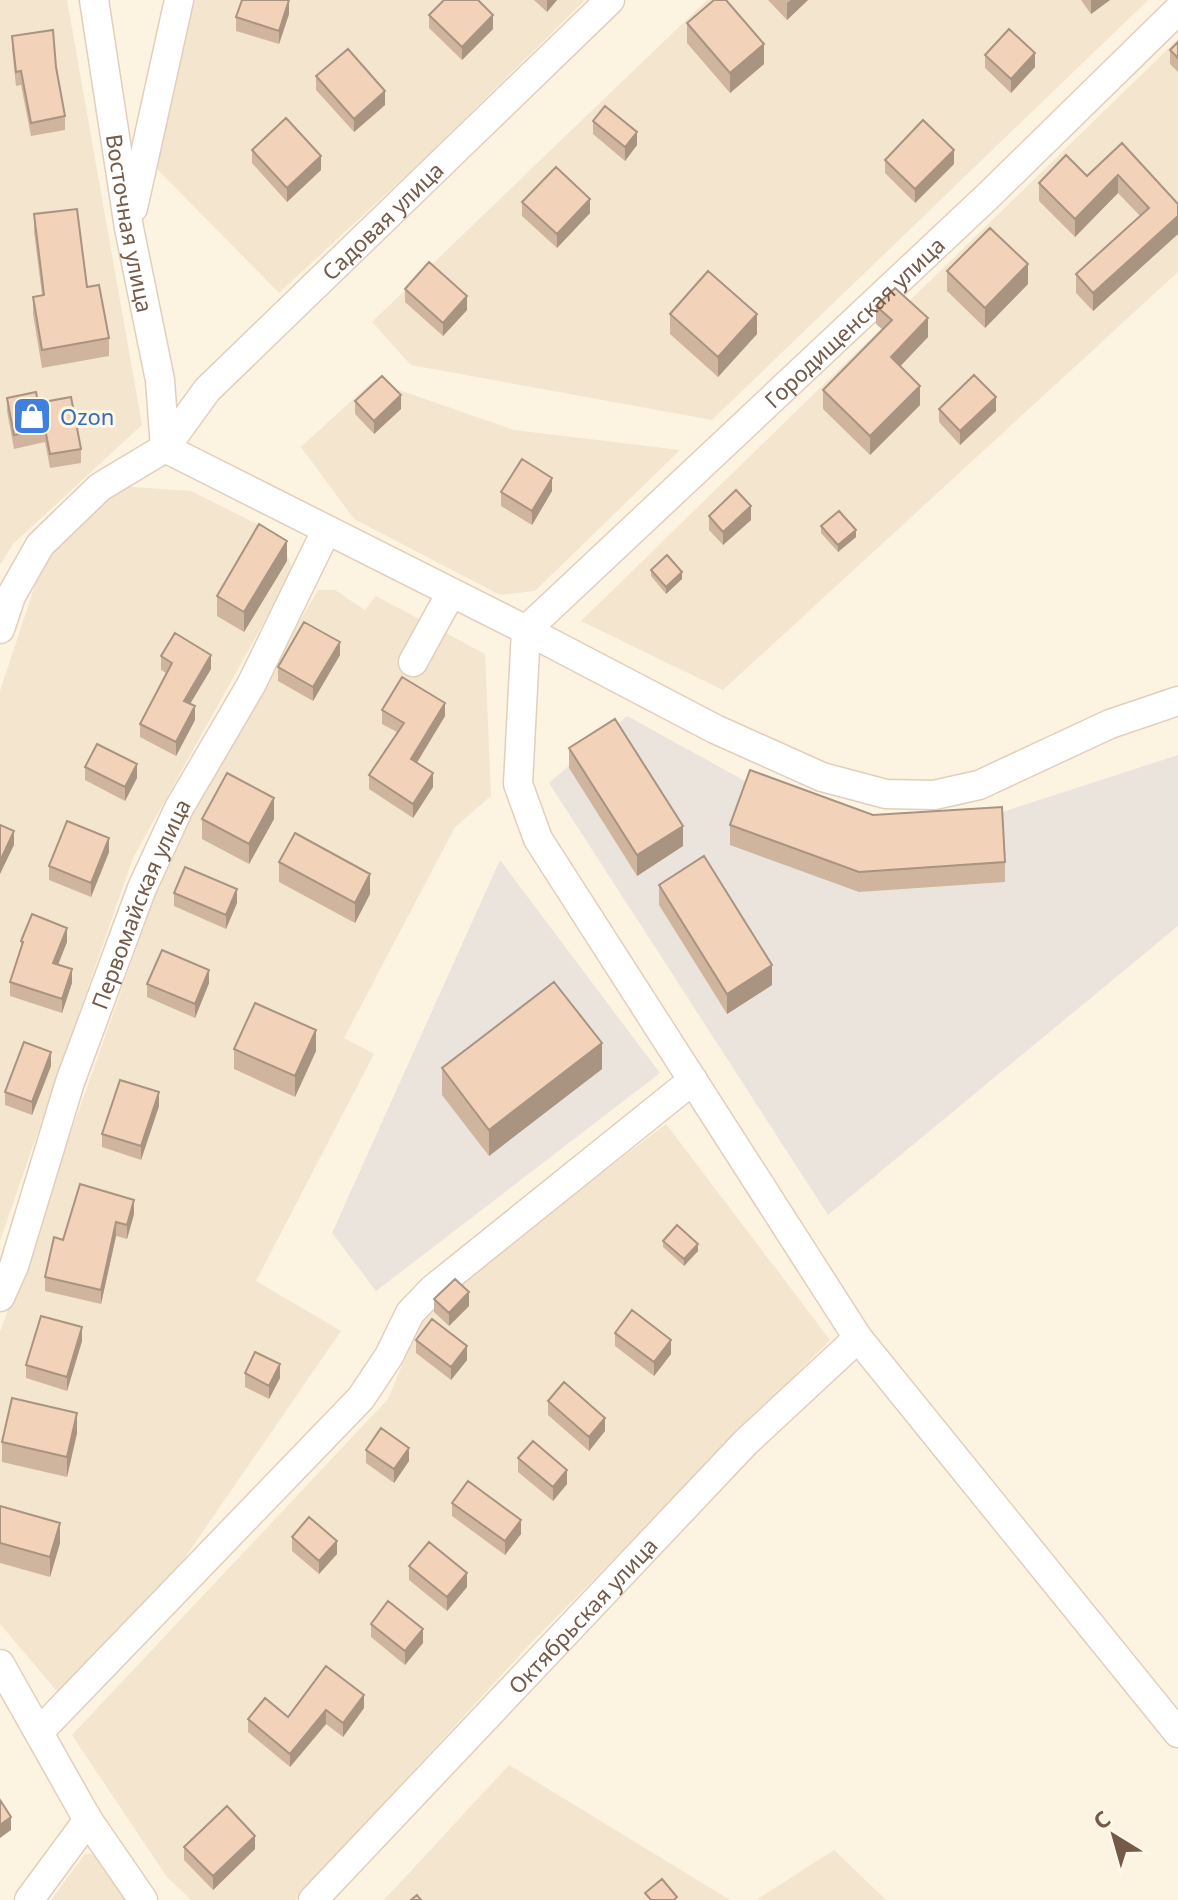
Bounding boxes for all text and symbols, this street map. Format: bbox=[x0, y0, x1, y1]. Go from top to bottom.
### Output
street label: Восточная улица bbox=[100, 132, 161, 315]
street label: Садовая улица bbox=[315, 155, 449, 286]
street label: Городищенская улица bbox=[757, 230, 951, 414]
shop icon: Ozon bbox=[11, 395, 53, 437]
place label: Ozon bbox=[60, 401, 114, 431]
street label: Первомайская улица bbox=[83, 793, 197, 1013]
street label: Октябрьская улица bbox=[501, 1530, 664, 1700]
north arrow bbox=[1074, 1796, 1154, 1876]
text: С bbox=[1087, 1803, 1116, 1835]

